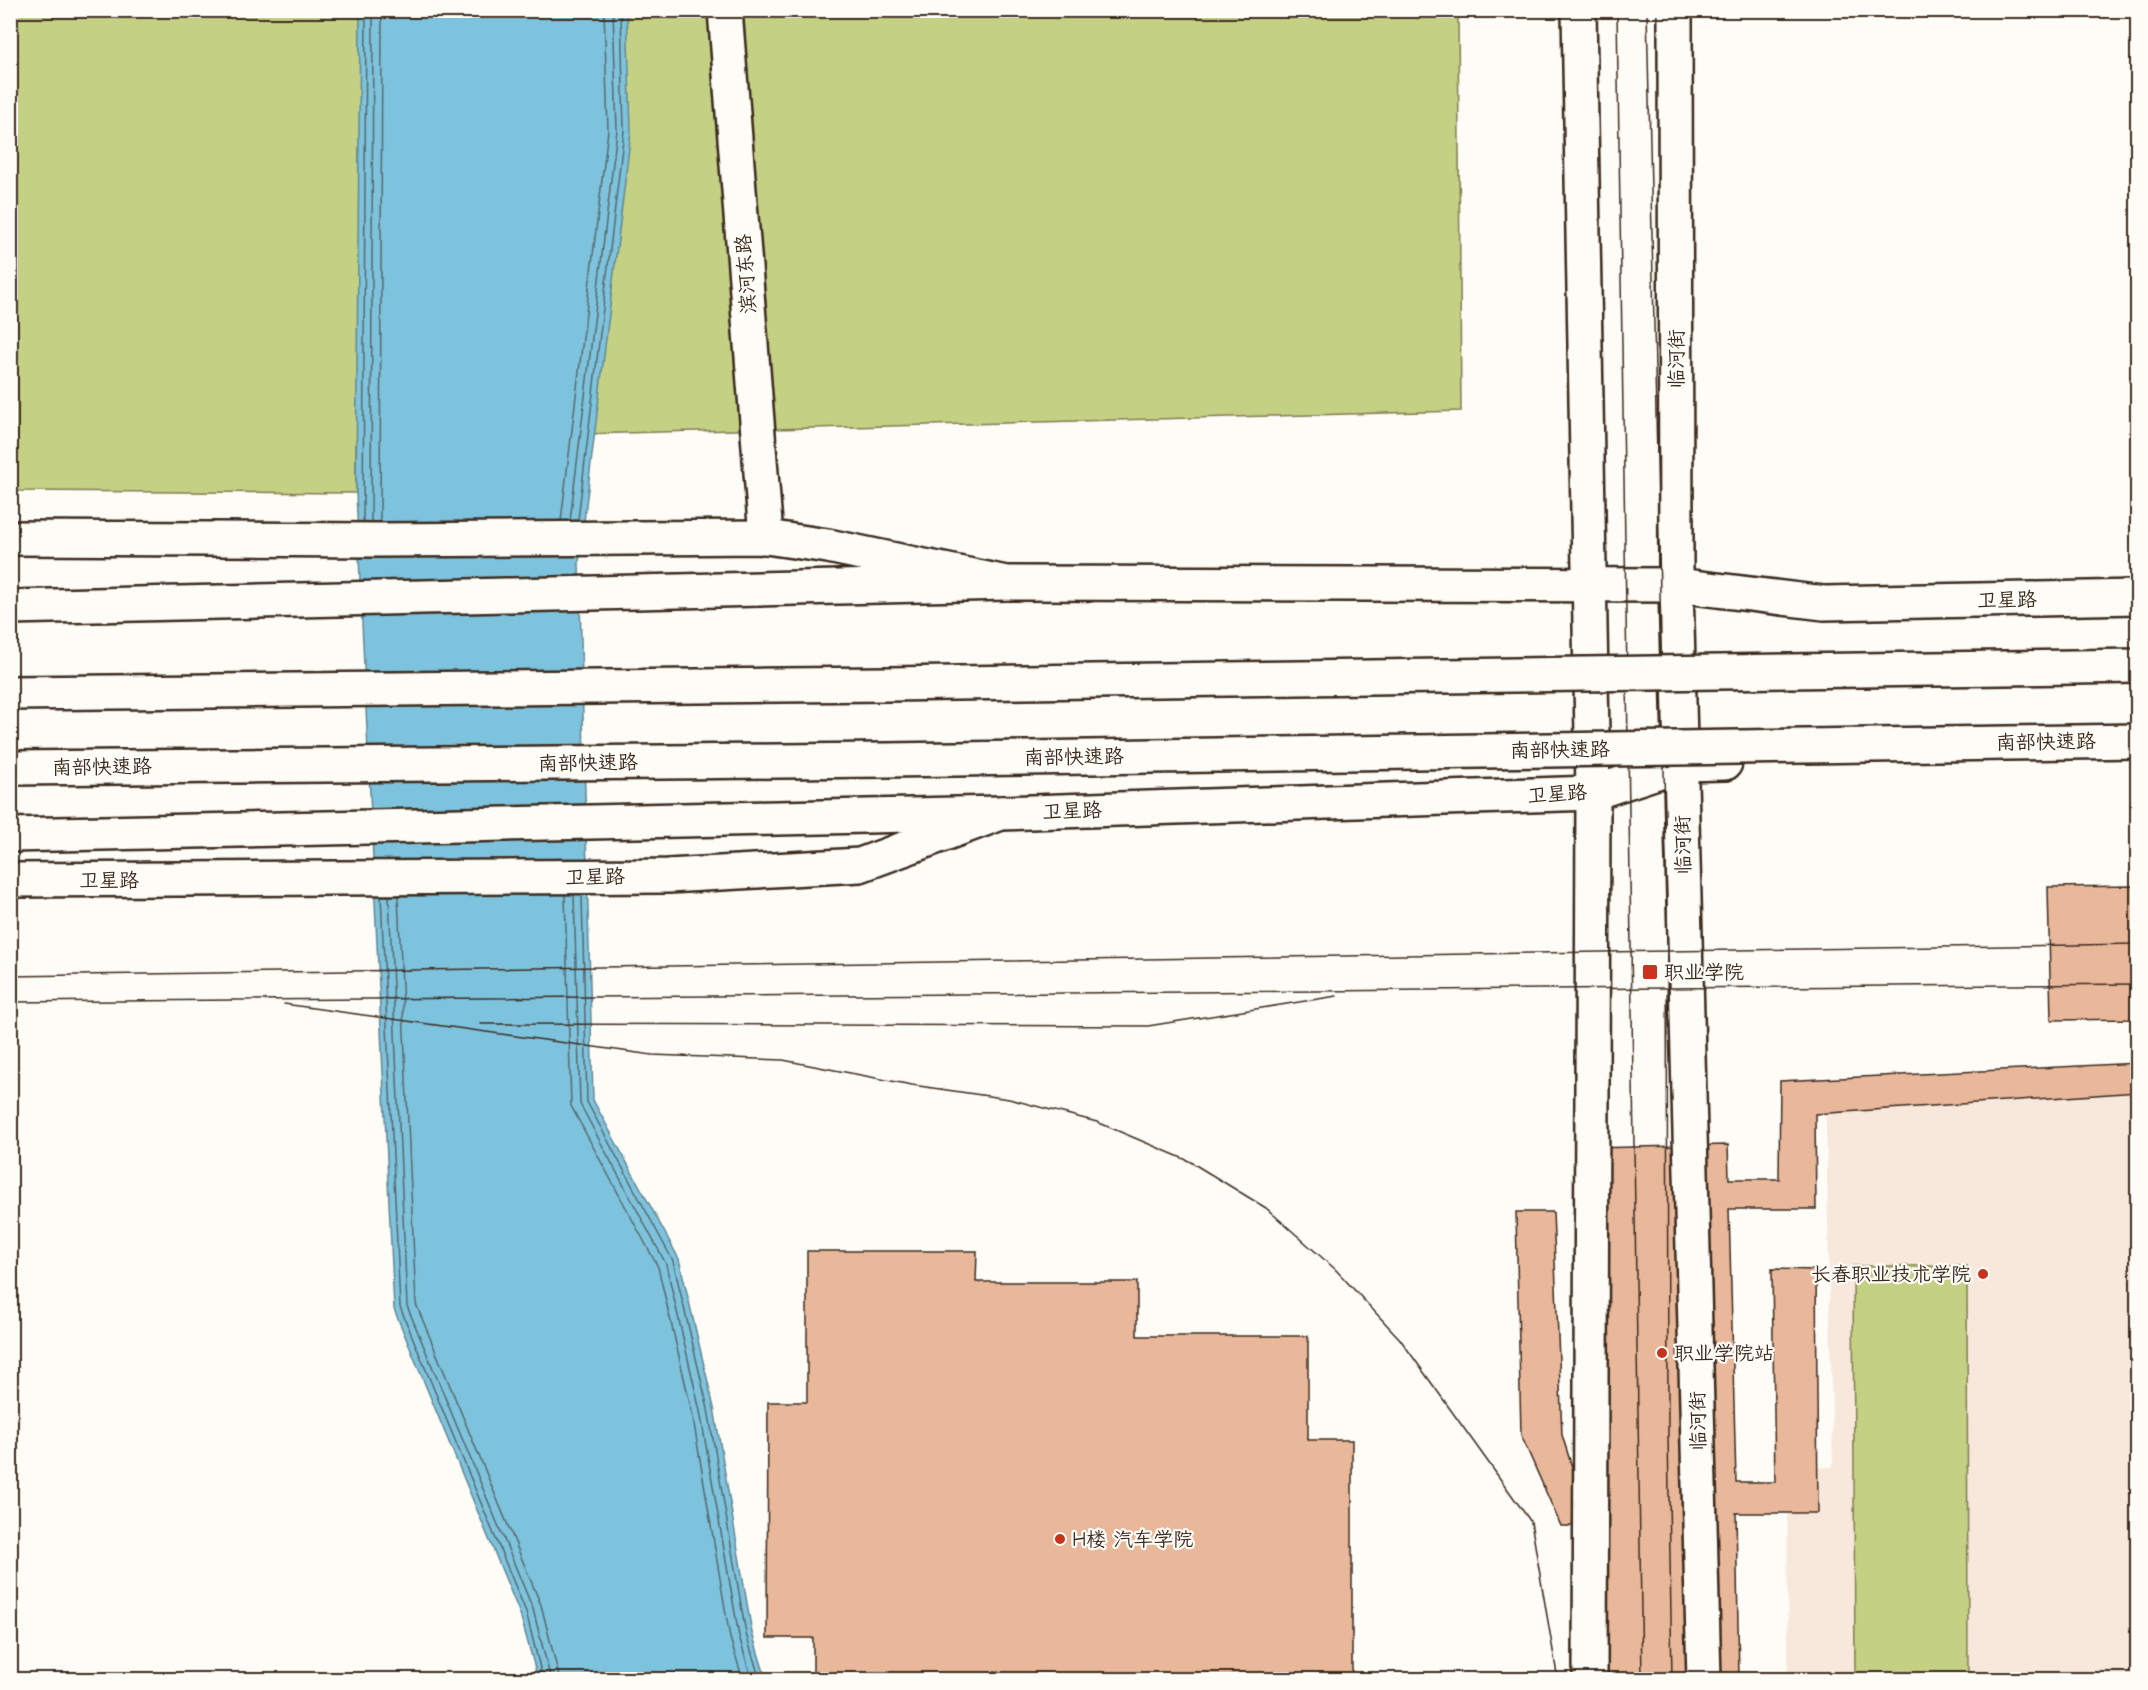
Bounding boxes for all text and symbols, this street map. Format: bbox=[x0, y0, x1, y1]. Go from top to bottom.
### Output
street label: 滨河东路 bbox=[732, 232, 760, 315]
street label: 临河街 bbox=[1665, 329, 1688, 389]
street label: 卫星路 bbox=[1977, 588, 2038, 612]
street label: 南部快速路 bbox=[1996, 730, 2097, 754]
street label: 南部快速路 bbox=[1510, 738, 1611, 762]
street label: 南部快速路 bbox=[1024, 745, 1125, 769]
street label: 南部快速路 bbox=[538, 751, 639, 775]
street label: 南部快速路 bbox=[52, 755, 153, 779]
street label: 卫星路 bbox=[1526, 780, 1589, 808]
street label: 卫星路 bbox=[1042, 798, 1103, 824]
street label: 临河街 bbox=[1671, 815, 1695, 875]
street label: 卫星路 bbox=[565, 865, 626, 889]
street label: 卫星路 bbox=[79, 869, 140, 892]
place label: 职业学院 bbox=[1664, 961, 1744, 984]
marker: 职业学院 bbox=[1641, 963, 1659, 981]
place label: 长春职业技术学院 bbox=[1811, 1263, 1971, 1286]
marker: 长春职业技术学院 bbox=[1976, 1267, 1990, 1281]
place label: 职业学院站 bbox=[1674, 1342, 1774, 1365]
marker: 职业学院站 bbox=[1655, 1346, 1669, 1360]
street label: 临河街 bbox=[1686, 1391, 1710, 1451]
place label: H楼 汽车学院 bbox=[1072, 1528, 1193, 1551]
marker: H楼 汽车学院 bbox=[1053, 1532, 1067, 1546]

